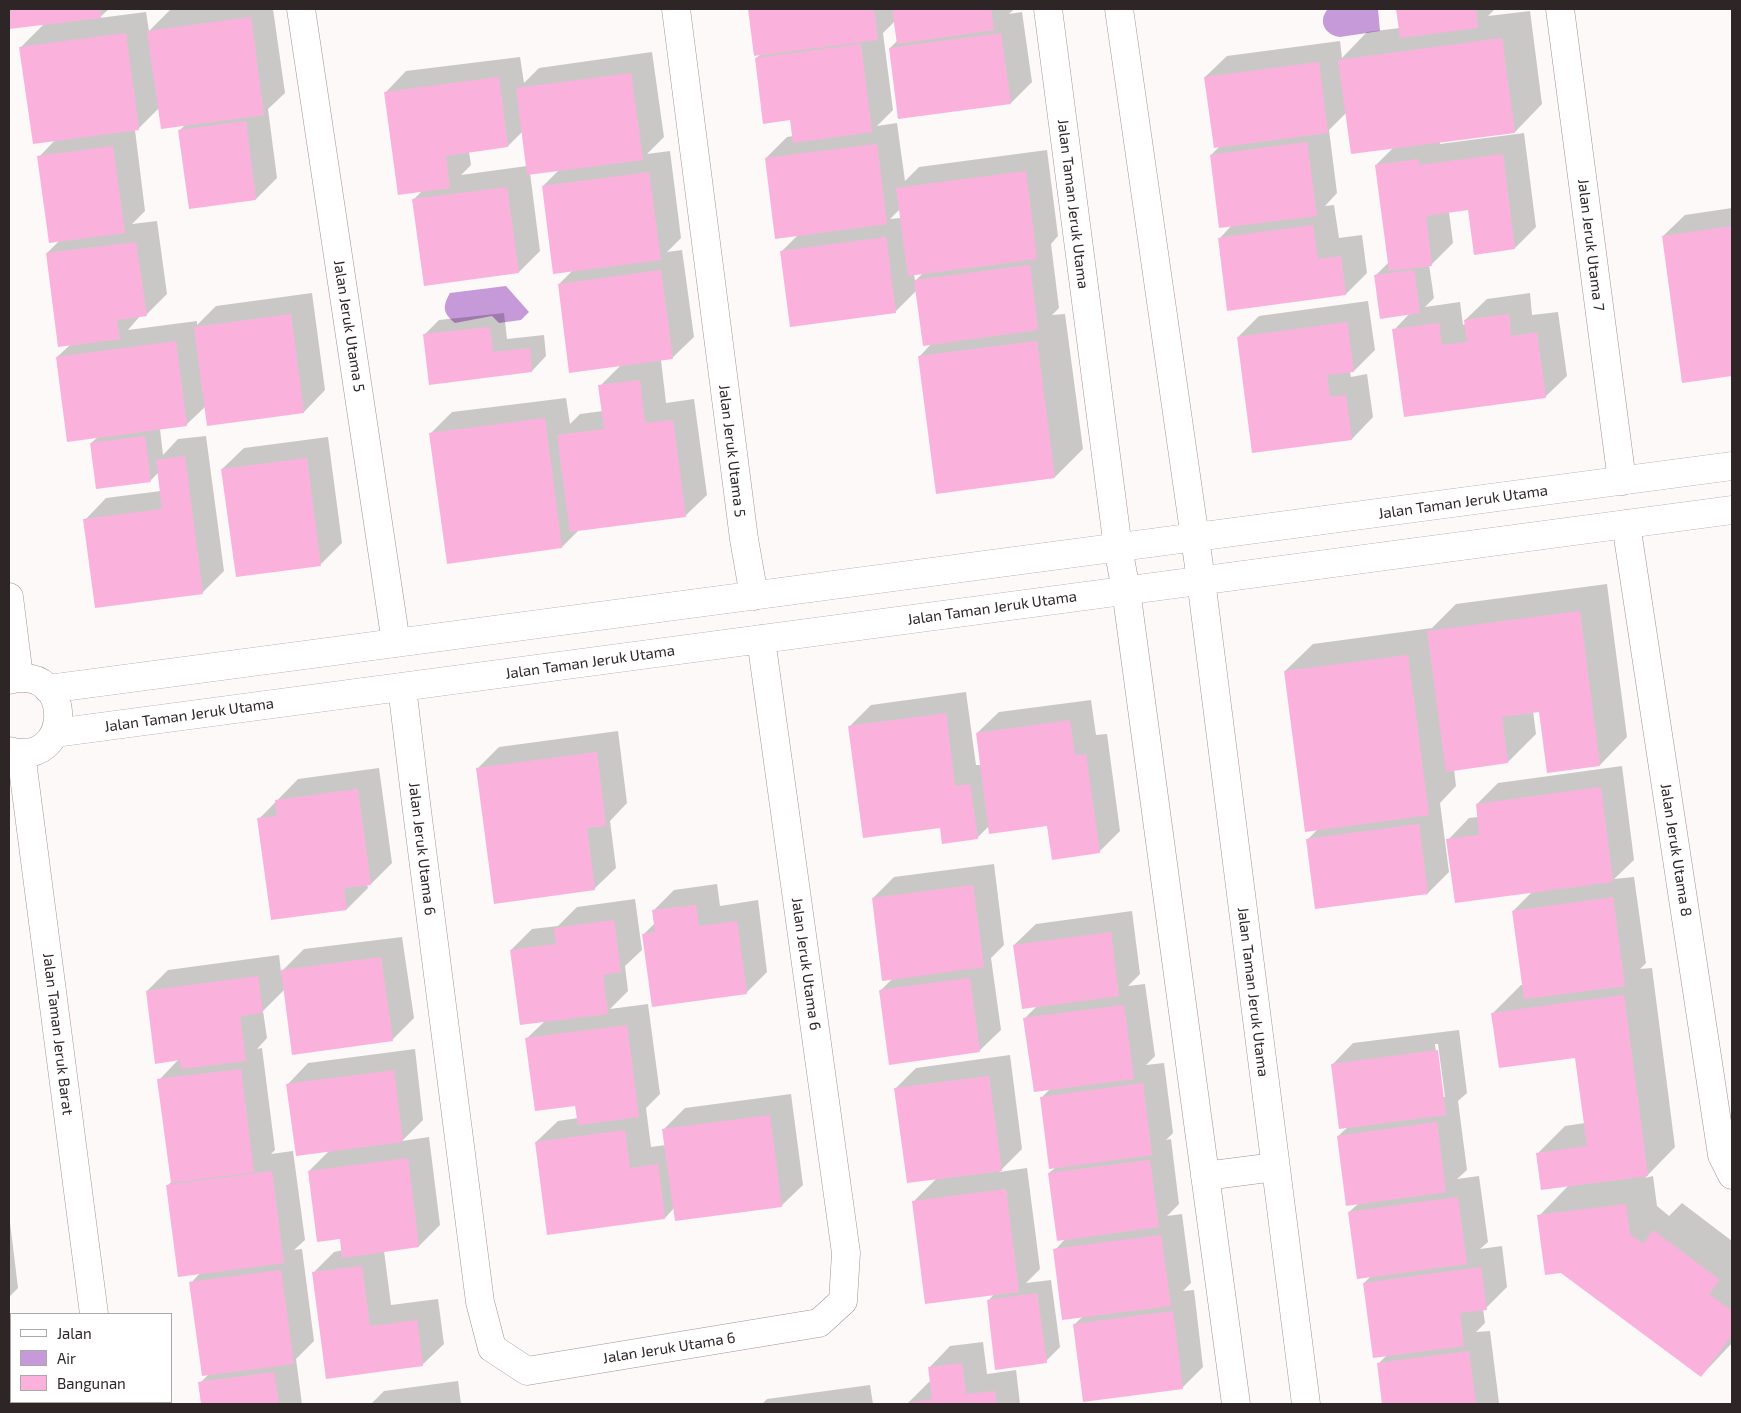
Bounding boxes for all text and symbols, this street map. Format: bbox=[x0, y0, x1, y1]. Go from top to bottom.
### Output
street label: Jalan Taman Jeruk Utama bbox=[1054, 118, 1092, 290]
street label: Jalan Jeruk Utama 7 bbox=[1574, 178, 1608, 312]
street label: Jalan Jeruk Utama 5 bbox=[330, 259, 368, 393]
street label: Jalan Jeruk Utama 5 bbox=[715, 384, 749, 518]
street label: Jalan Taman Jeruk Utama bbox=[1377, 481, 1549, 523]
street label: Jalan Taman Jeruk Utama bbox=[906, 587, 1078, 629]
street label: Jalan Taman Jeruk Utama bbox=[504, 641, 676, 683]
street label: Jalan Taman Jeruk Utama bbox=[103, 694, 275, 736]
street label: Jalan Jeruk Utama 6 bbox=[405, 781, 439, 917]
street label: Jalan Jeruk Utama 8 bbox=[1657, 782, 1695, 918]
street label: Jalan Jeruk Utama 6 bbox=[788, 896, 824, 1032]
street label: Jalan Taman Jeruk Utama bbox=[1234, 906, 1272, 1078]
street label: Jalan Taman Jeruk Barat bbox=[39, 952, 77, 1116]
legend bbox=[10, 1313, 172, 1403]
text: Jalan bbox=[57, 1324, 92, 1342]
street label: Jalan Jeruk Utama 6 bbox=[601, 1329, 737, 1367]
text: Air bbox=[57, 1349, 76, 1367]
text: Bangunan bbox=[57, 1374, 126, 1392]

